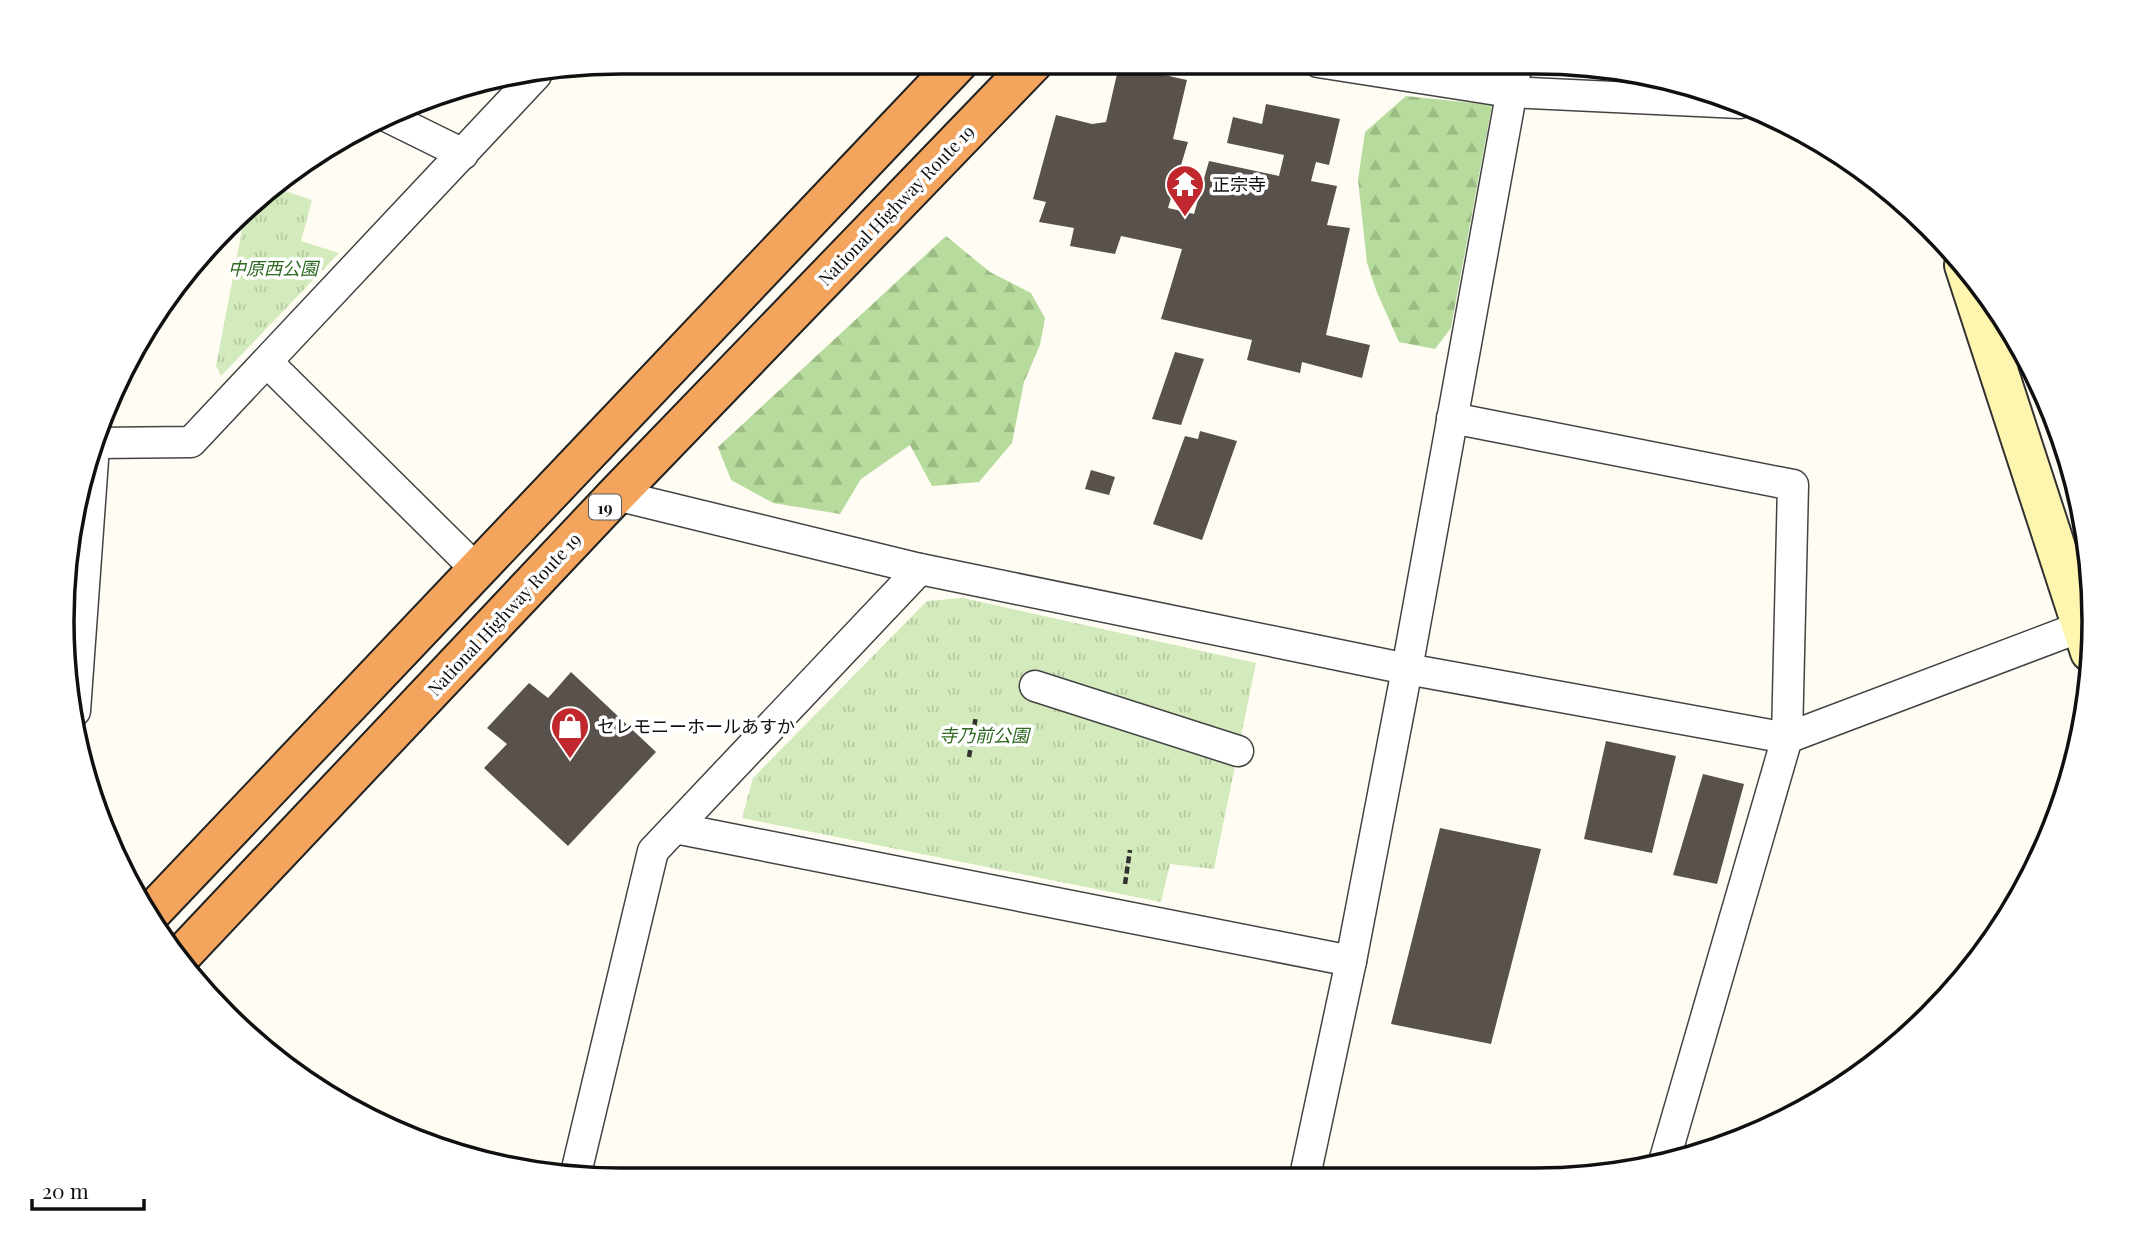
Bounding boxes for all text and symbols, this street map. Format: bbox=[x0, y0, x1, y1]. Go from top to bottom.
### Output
street label: National Highway Route 19 bbox=[813, 120, 979, 290]
temple icon: 正宗寺 bbox=[1164, 163, 1206, 218]
place label: 正宗寺 bbox=[1212, 172, 1266, 196]
park label: 中原西公園 bbox=[228, 256, 321, 280]
road number: 19 bbox=[589, 494, 621, 520]
street label: National Highway Route 19 bbox=[422, 527, 586, 701]
shop icon: セレモニーホールあすか bbox=[549, 705, 591, 760]
place label: セレモニーホールあすか bbox=[597, 714, 795, 738]
park label: 寺乃前公園 bbox=[939, 723, 1032, 747]
scale bar bbox=[32, 1168, 144, 1212]
text: 20 m bbox=[42, 1176, 89, 1204]

